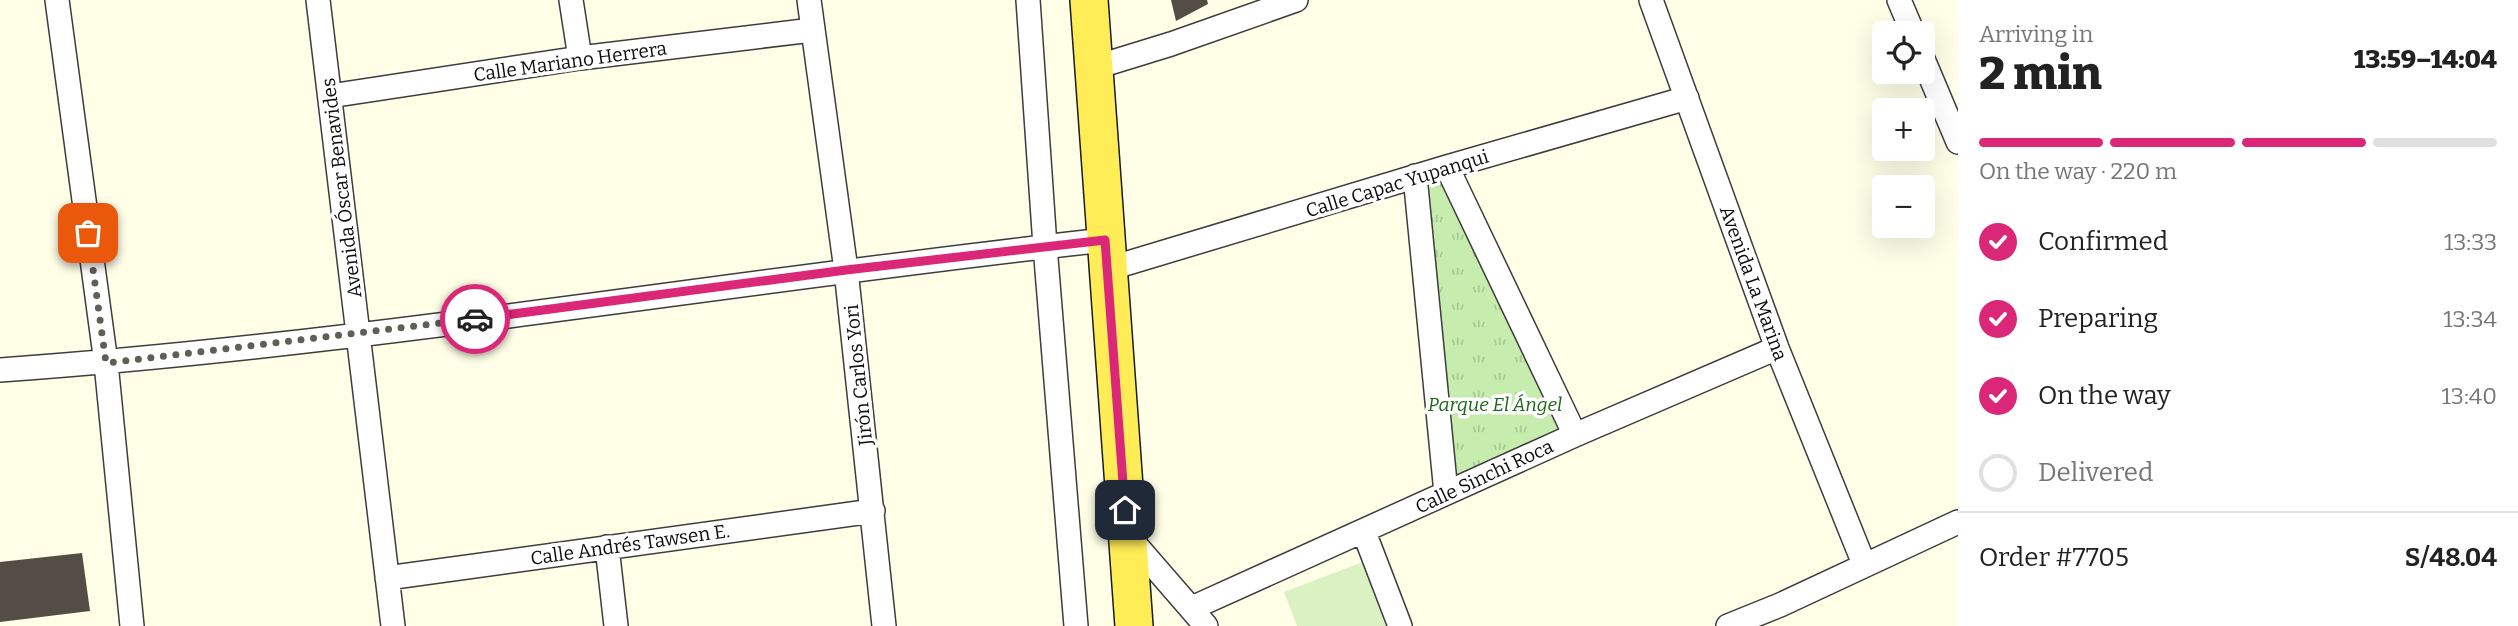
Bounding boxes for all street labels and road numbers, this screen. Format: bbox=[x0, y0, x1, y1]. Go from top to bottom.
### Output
street label: Calle Mariano Herrera bbox=[472, 36, 669, 86]
street label: Avenida Óscar Benavides bbox=[317, 77, 366, 299]
street label: Calle Capac Yupanqui bbox=[1303, 145, 1492, 222]
street label: Avenida La Marina bbox=[1715, 203, 1792, 364]
street label: Jirón Carlos Yori bbox=[840, 303, 877, 448]
street label: Calle Sinchi Roca bbox=[1412, 434, 1557, 518]
street label: Calle Andrés Tawsen E. bbox=[529, 519, 731, 570]

